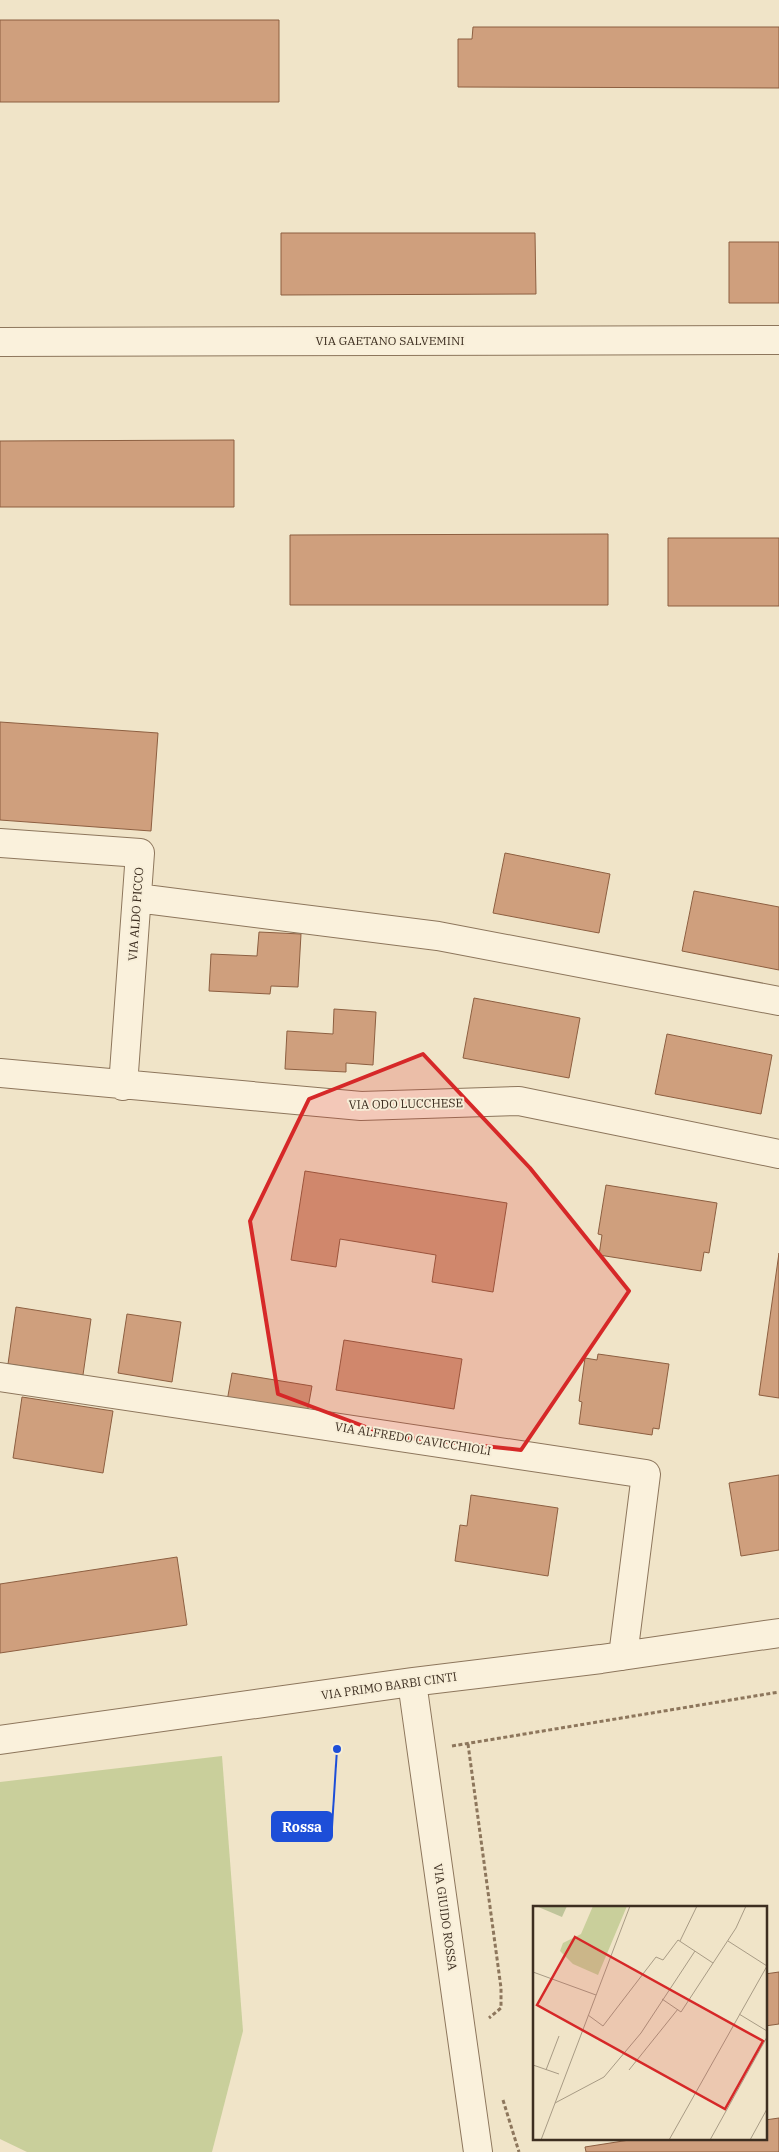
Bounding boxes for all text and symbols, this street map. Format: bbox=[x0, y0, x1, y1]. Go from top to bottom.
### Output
street label: VIA GAETANO SALVEMINI bbox=[316, 333, 464, 348]
street label: VIA ALDO PICCO bbox=[125, 867, 146, 961]
street label: VIA ODO LUCCHESE bbox=[349, 1095, 463, 1112]
street label: VIA ALFREDO CAVICCHIOLI bbox=[334, 1419, 492, 1458]
street label: VIA PRIMO BARBI CINTI bbox=[320, 1669, 458, 1702]
callout: Rossa bbox=[272, 1812, 332, 1841]
text: Rossa bbox=[282, 1818, 322, 1836]
street label: VIA GIUIDO ROSSA bbox=[431, 1863, 461, 1972]
inset map bbox=[533, 1906, 766, 2140]

